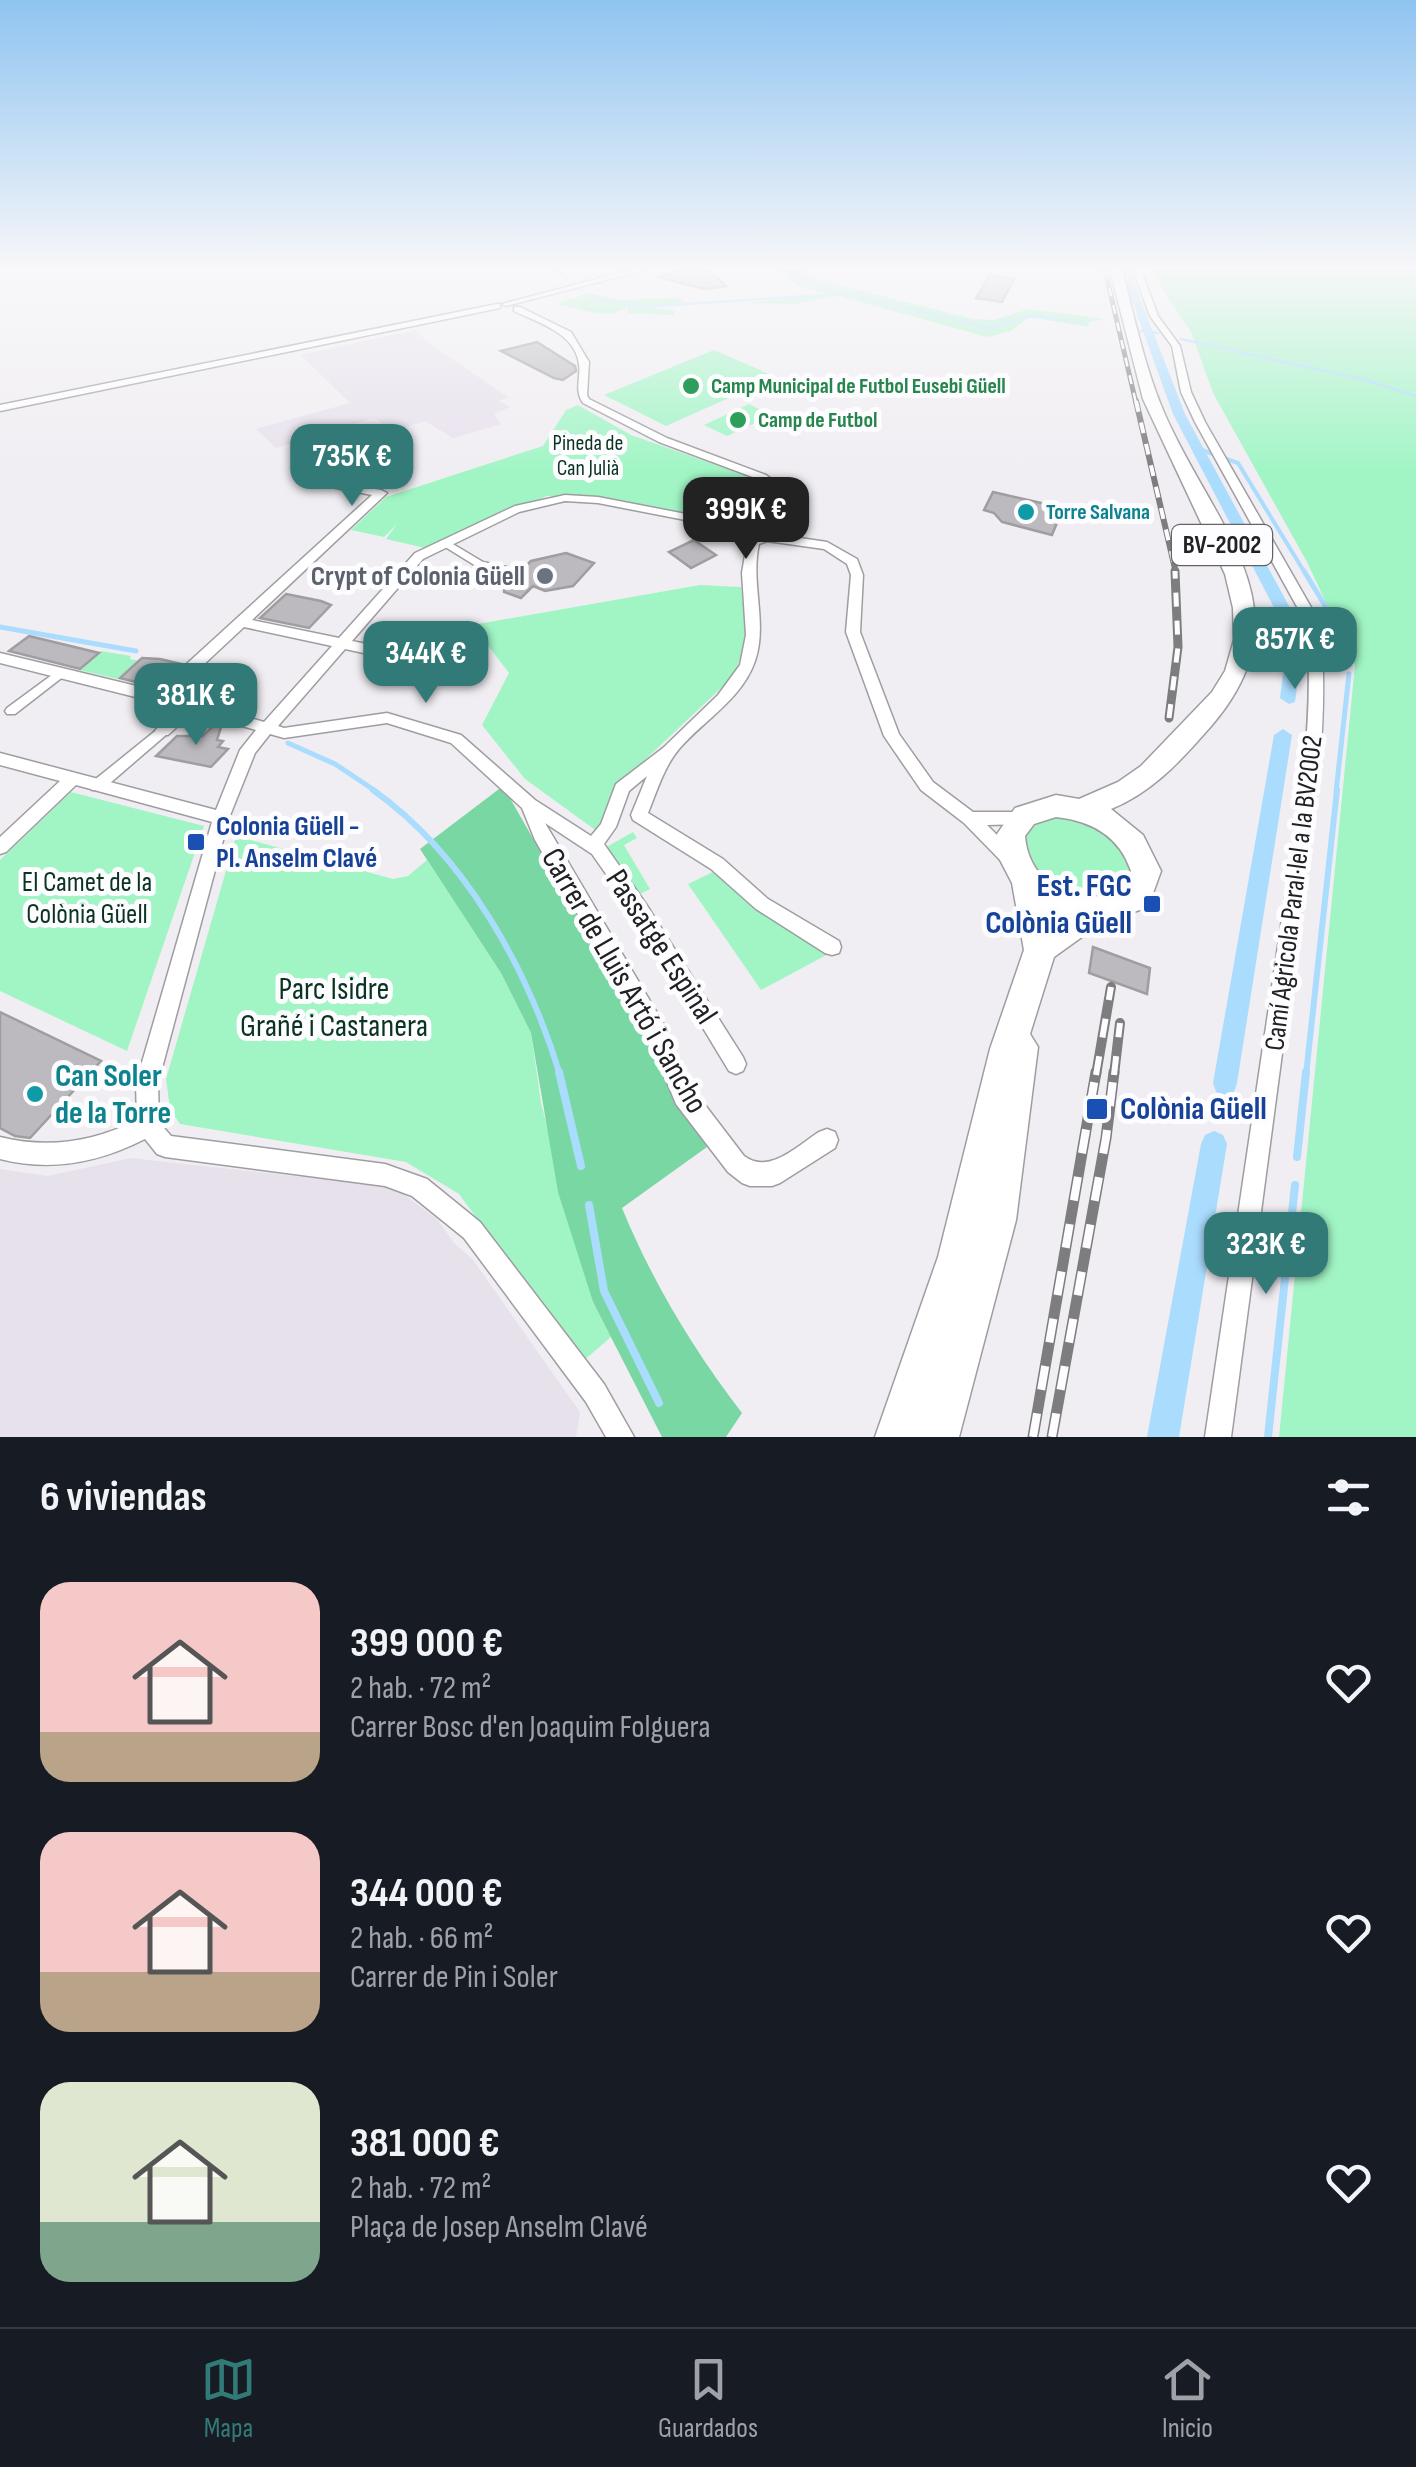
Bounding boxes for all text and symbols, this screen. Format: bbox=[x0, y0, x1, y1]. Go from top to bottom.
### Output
place label: Camp Municipal de Futbol Eusebi Güell bbox=[711, 373, 1006, 400]
marker: Camp Municipal de Futbol Eusebi Güell bbox=[680, 375, 702, 397]
place label: Camp de Futbol bbox=[758, 407, 877, 434]
marker: Camp de Futbol bbox=[727, 409, 749, 431]
pin: 735K € bbox=[271, 424, 433, 509]
park label: Pineda de Can Julià bbox=[553, 430, 623, 482]
text: 735K € bbox=[312, 437, 392, 476]
pin: 399K € bbox=[665, 477, 827, 562]
text: 399K € bbox=[705, 490, 787, 529]
place label: Torre Salvana bbox=[1046, 499, 1150, 526]
marker: Torre Salvana bbox=[1015, 501, 1037, 523]
road number: BV-2002 bbox=[1172, 525, 1272, 565]
place label: Crypt of Colonia Güell bbox=[311, 560, 525, 593]
marker: Crypt of Colonia Güell bbox=[534, 565, 556, 587]
pin: 857K € bbox=[1214, 607, 1376, 692]
text: 857K € bbox=[1255, 620, 1335, 659]
pin: 344K € bbox=[345, 621, 507, 706]
text: 344K € bbox=[385, 634, 467, 673]
pin: 381K € bbox=[115, 663, 277, 748]
text: 381K € bbox=[156, 676, 236, 715]
street label: Camí Agricola Paral·lel a la BV2002 bbox=[1258, 733, 1330, 1053]
place label: Colonia Güell - Pl. Anselm Clavé bbox=[216, 810, 377, 875]
marker: Colonia Güell - Pl. Anselm Clavé bbox=[185, 831, 207, 853]
street label: Carrer de Lluis Artó i Sancho bbox=[532, 842, 716, 1120]
street label: Passatge Espinal bbox=[597, 862, 725, 1032]
park label: El Camet de la Colònia Güell bbox=[22, 866, 152, 931]
place label: Est. FGC Colònia Güell bbox=[985, 867, 1132, 943]
marker: Est. FGC Colònia Güell bbox=[1141, 893, 1163, 915]
park label: Parc Isidre Grañé i Castanera bbox=[240, 970, 428, 1046]
place label: Can Soler de la Torre bbox=[55, 1057, 171, 1133]
marker: Can Soler de la Torre bbox=[24, 1083, 46, 1105]
place label: Colònia Güell bbox=[1120, 1090, 1267, 1129]
marker: Colònia Güell bbox=[1084, 1096, 1110, 1122]
pin: 323K € bbox=[1185, 1212, 1347, 1297]
text: 323K € bbox=[1226, 1225, 1306, 1264]
icon: filters bbox=[1321, 1470, 1376, 1525]
text: 6 viviendas bbox=[40, 1472, 207, 1523]
text: 399 000 € bbox=[350, 1618, 503, 1669]
icon: home bbox=[120, 1622, 240, 1742]
icon: heart bbox=[1321, 1655, 1376, 1710]
text: 2 hab. · 72 m² bbox=[350, 1669, 491, 1708]
text: Carrer Bosc d'en Joaquim Folguera bbox=[350, 1708, 711, 1747]
text: 344 000 € bbox=[350, 1868, 503, 1919]
icon: home bbox=[120, 1872, 240, 1992]
icon: heart bbox=[1321, 1905, 1376, 1960]
text: 2 hab. · 66 m² bbox=[350, 1919, 494, 1958]
text: Carrer de Pin i Soler bbox=[350, 1958, 558, 1997]
text: 381 000 € bbox=[350, 2118, 500, 2169]
icon: home bbox=[120, 2122, 240, 2242]
icon: heart bbox=[1321, 2155, 1376, 2210]
text: 2 hab. · 72 m² bbox=[350, 2169, 491, 2208]
text: Plaça de Josep Anselm Clavé bbox=[350, 2208, 648, 2247]
tab: Mapa bbox=[201, 2352, 256, 2445]
tab: Guardados bbox=[658, 2352, 758, 2445]
tab: Inicio bbox=[1160, 2352, 1215, 2445]

